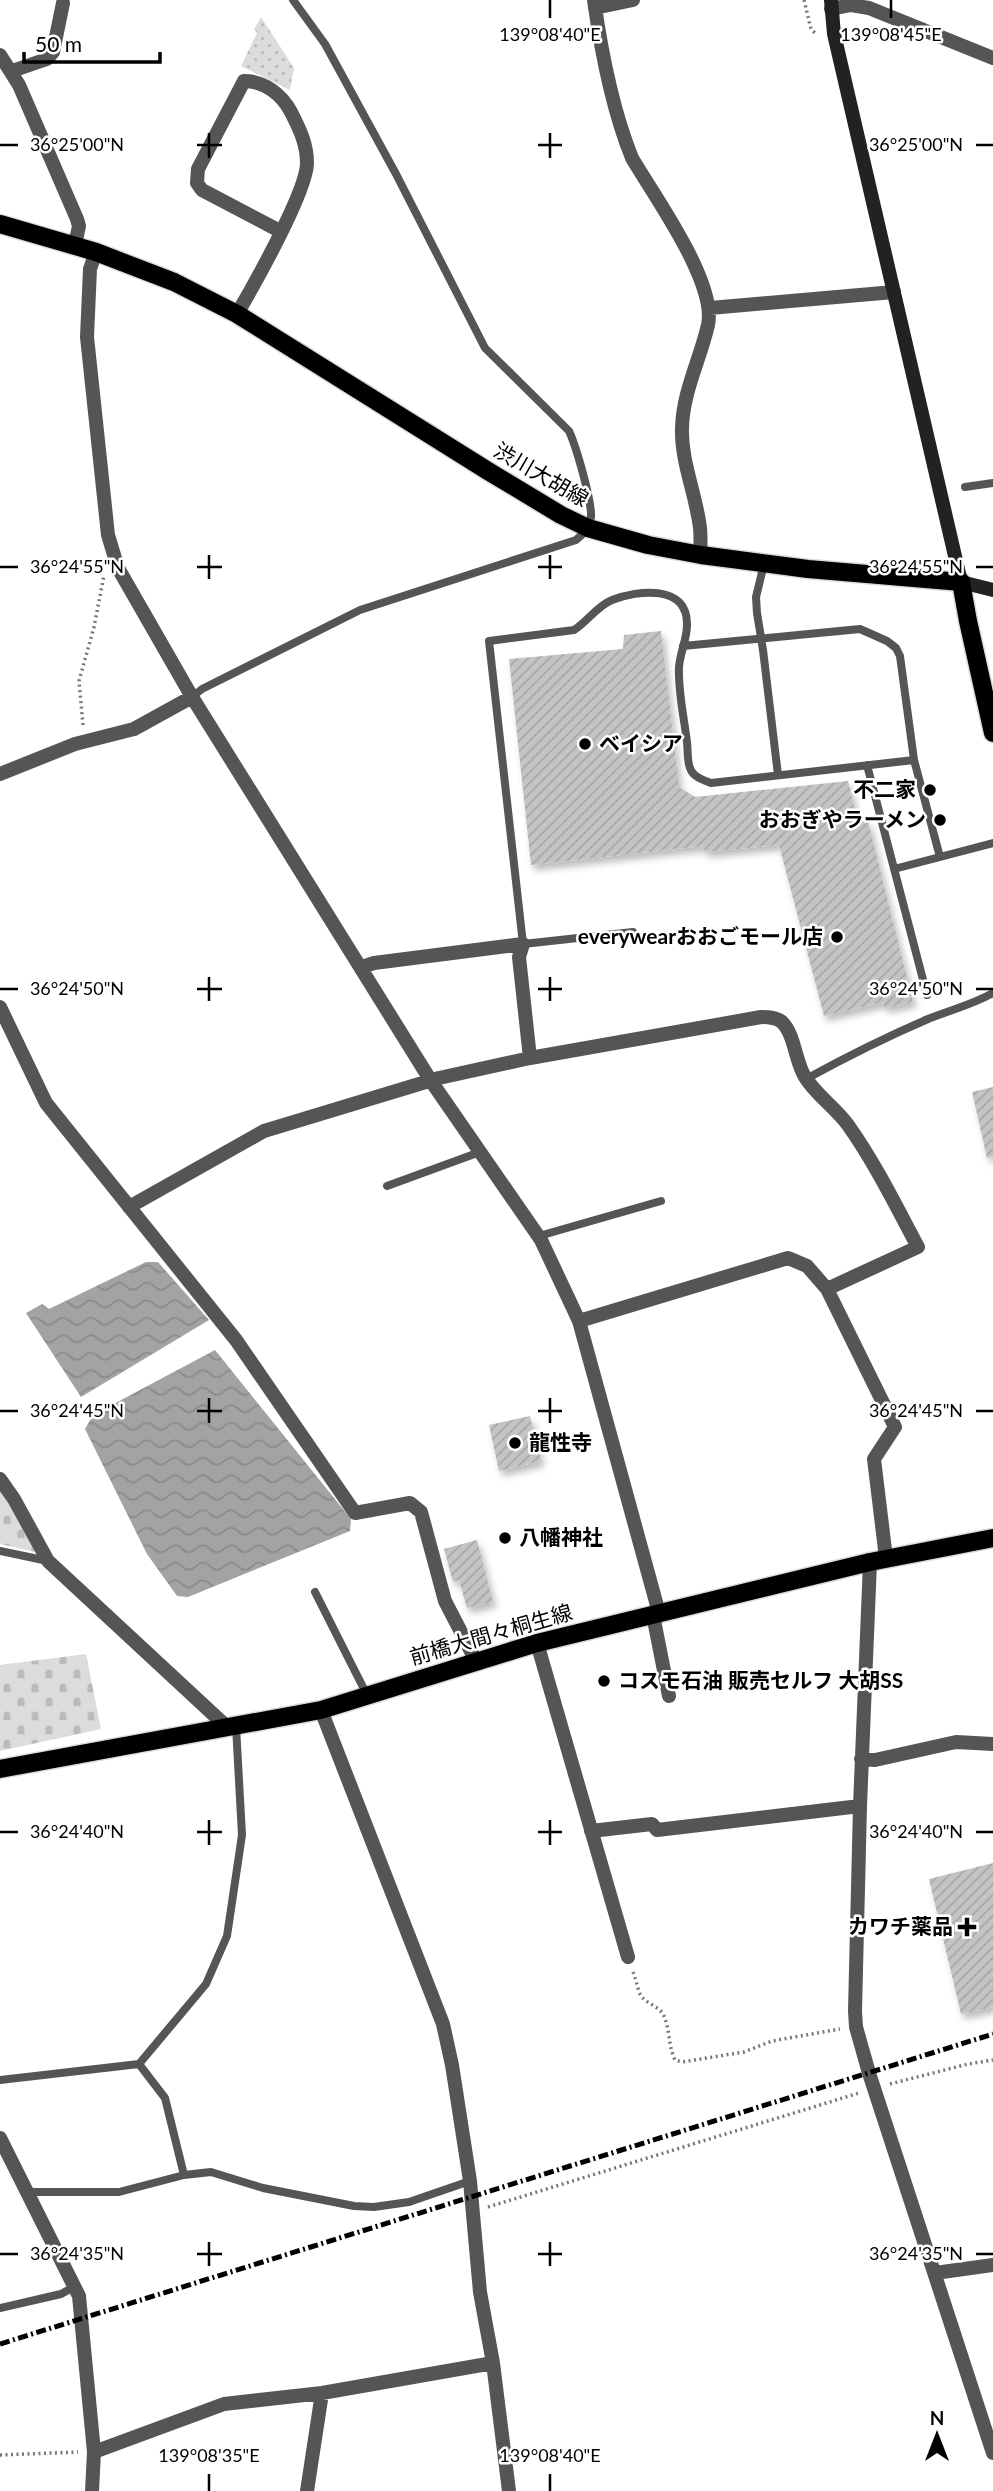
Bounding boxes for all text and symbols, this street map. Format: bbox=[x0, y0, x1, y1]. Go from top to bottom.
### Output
scale bar bbox=[24, 21, 161, 65]
text: 139°08'40"E bbox=[499, 23, 601, 45]
text: 139°08'45"E bbox=[840, 23, 942, 45]
text: 50 m bbox=[35, 31, 82, 56]
text: 36°25'00"N bbox=[30, 133, 124, 155]
text: 36°25'00"N bbox=[869, 133, 963, 155]
street label: 渋川大胡線 bbox=[490, 437, 593, 511]
text: 36°24'55"N bbox=[30, 555, 124, 577]
text: 36°24'55"N bbox=[869, 555, 963, 577]
place label: ベイシア bbox=[599, 730, 683, 755]
marker: ベイシア bbox=[577, 736, 593, 752]
place label: 不二家 bbox=[853, 776, 916, 801]
marker: 不二家 bbox=[922, 782, 938, 798]
place label: おおぎやラーメン bbox=[759, 806, 926, 831]
marker: おおぎやラーメン bbox=[932, 812, 948, 828]
place label: everywearおおごモール店 bbox=[578, 923, 823, 948]
marker: everywearおおごモール店 bbox=[829, 929, 845, 945]
text: 36°24'50"N bbox=[30, 977, 124, 999]
text: 36°24'50"N bbox=[869, 977, 963, 999]
text: 36°24'45"N bbox=[30, 1399, 124, 1421]
text: 36°24'45"N bbox=[869, 1399, 963, 1421]
place label: 龍性寺 bbox=[529, 1429, 592, 1454]
marker: 龍性寺 bbox=[507, 1435, 523, 1451]
place label: 八幡神社 bbox=[519, 1524, 603, 1549]
marker: 八幡神社 bbox=[497, 1530, 513, 1546]
street label: 前橋大間々桐生線 bbox=[406, 1598, 575, 1669]
place label: コスモ石油 販売セルフ 大胡SS bbox=[618, 1667, 903, 1692]
marker: コスモ石油 販売セルフ 大胡SS bbox=[596, 1673, 612, 1689]
text: 36°24'40"N bbox=[30, 1820, 124, 1842]
text: 36°24'40"N bbox=[869, 1820, 963, 1842]
place label: カワチ薬品 bbox=[848, 1913, 953, 1938]
marker: カワチ薬品 bbox=[959, 1919, 975, 1935]
text: 36°24'35"N bbox=[30, 2242, 124, 2264]
text: 36°24'35"N bbox=[869, 2242, 963, 2264]
north arrow bbox=[902, 2400, 972, 2470]
text: N bbox=[930, 2406, 944, 2429]
text: 139°08'35"E bbox=[158, 2444, 260, 2466]
text: 139°08'40"E bbox=[499, 2444, 601, 2466]

